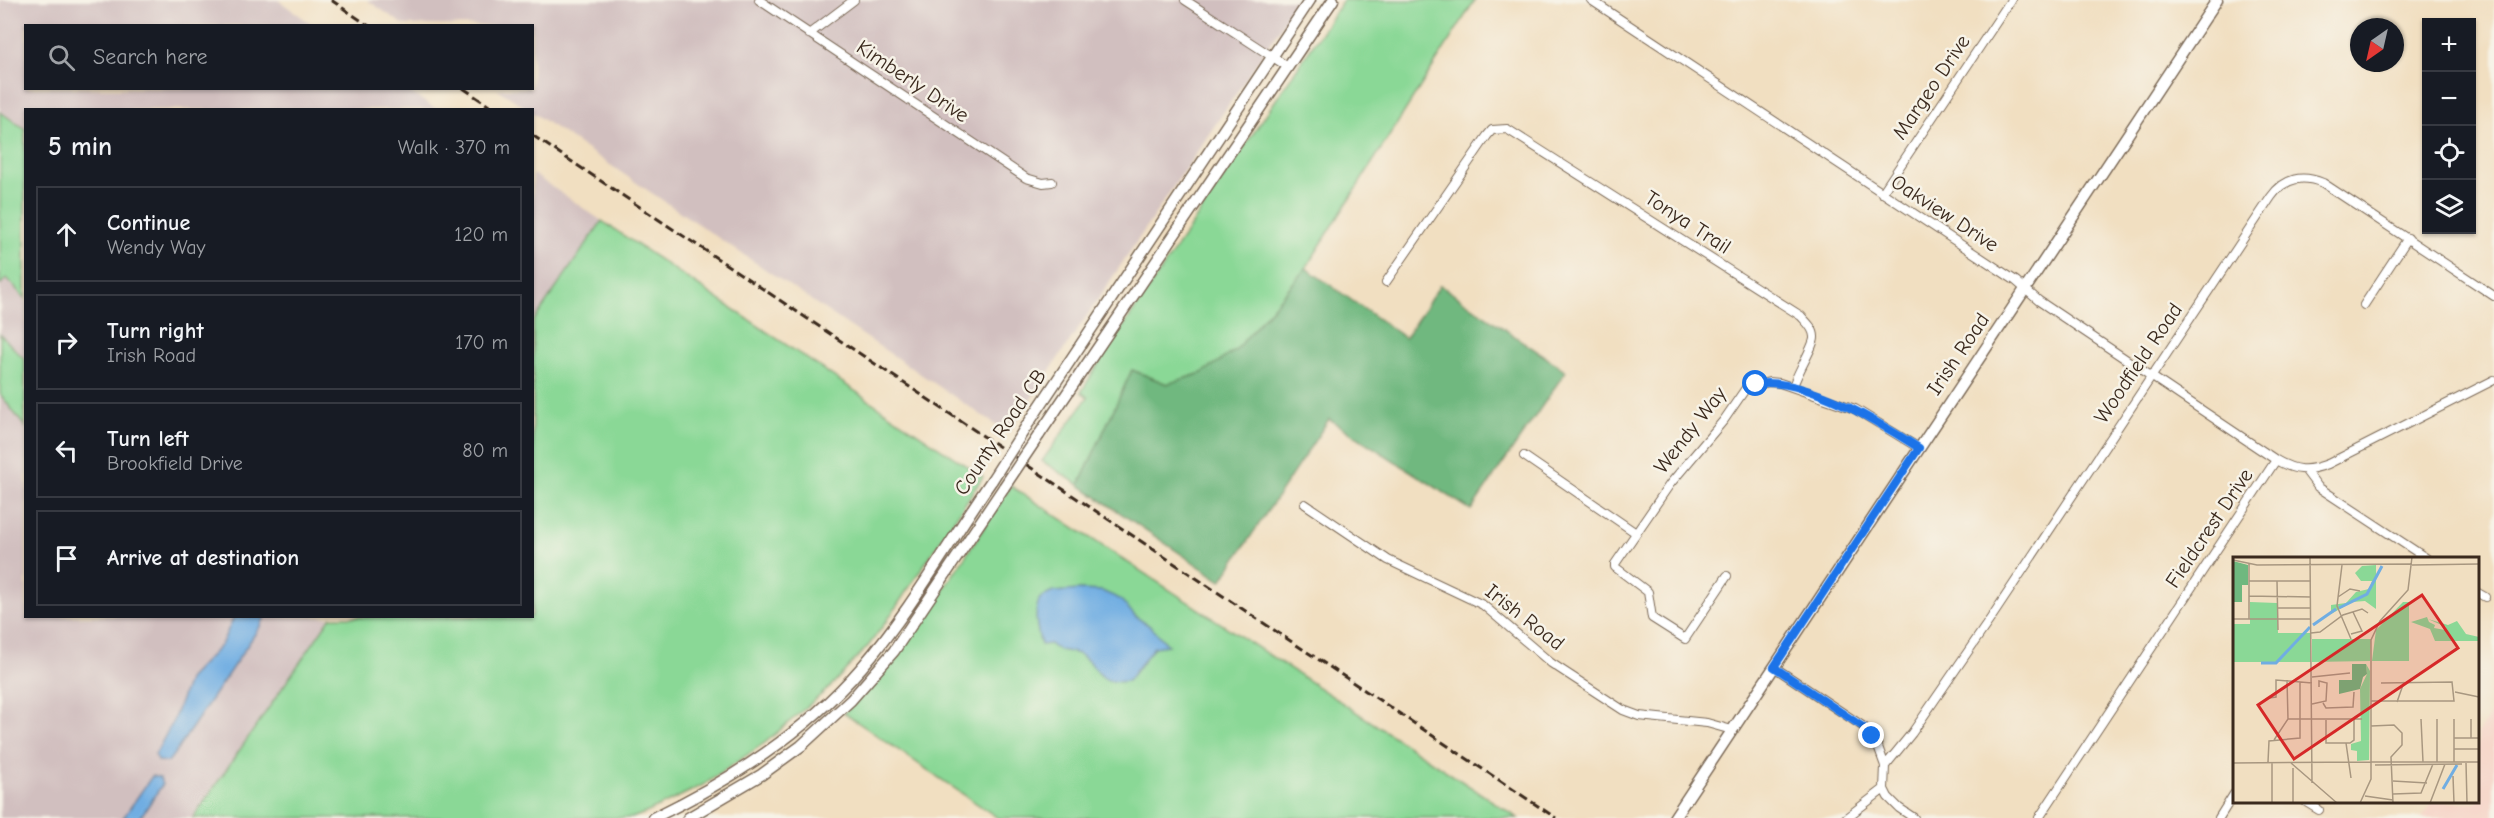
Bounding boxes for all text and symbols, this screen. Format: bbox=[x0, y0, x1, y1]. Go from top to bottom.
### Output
north arrow bbox=[2350, 18, 2404, 72]
map controls bbox=[2422, 18, 2476, 234]
button: + bbox=[2422, 18, 2476, 72]
search box bbox=[24, 24, 534, 90]
street label: Margeo Drive bbox=[1887, 30, 1975, 144]
street label: Kimberly Drive bbox=[852, 35, 974, 127]
icon: search bbox=[45, 41, 78, 74]
text: Search here bbox=[93, 44, 208, 70]
button: − bbox=[2422, 72, 2476, 126]
button: locate bbox=[2422, 126, 2476, 180]
text: 5 min bbox=[48, 132, 112, 162]
text: Walk · 370 m bbox=[398, 136, 510, 159]
street label: Oakview Drive bbox=[1887, 169, 2003, 257]
button: layers bbox=[2422, 180, 2476, 234]
street label: Tonya Trail bbox=[1640, 185, 1736, 259]
text: Continue bbox=[107, 210, 190, 236]
icon: ahead bbox=[50, 218, 83, 251]
text: 120 m bbox=[454, 223, 508, 246]
text: Wendy Way bbox=[107, 236, 206, 259]
street label: Woodfield Road bbox=[2089, 298, 2187, 428]
street label: Irish Road bbox=[1922, 308, 1994, 400]
text: Turn right bbox=[107, 318, 204, 344]
icon: right bbox=[50, 326, 83, 359]
text: 170 m bbox=[455, 331, 508, 354]
text: Irish Road bbox=[107, 344, 196, 367]
street label: County Road CB bbox=[949, 364, 1051, 500]
route start bbox=[1742, 370, 1768, 396]
street label: Wendy Way bbox=[1649, 381, 1732, 478]
text: Turn left bbox=[107, 426, 189, 452]
icon: left bbox=[50, 434, 83, 467]
text: 80 m bbox=[462, 439, 508, 462]
text: Brookfield Drive bbox=[107, 452, 243, 475]
street label: Fieldcrest Drive bbox=[2160, 464, 2258, 592]
icon: arrive bbox=[50, 542, 83, 575]
text: Arrive at destination bbox=[107, 545, 299, 571]
inset map bbox=[2233, 557, 2479, 803]
street label: Irish Road bbox=[1481, 579, 1569, 655]
route end bbox=[1858, 722, 1884, 748]

